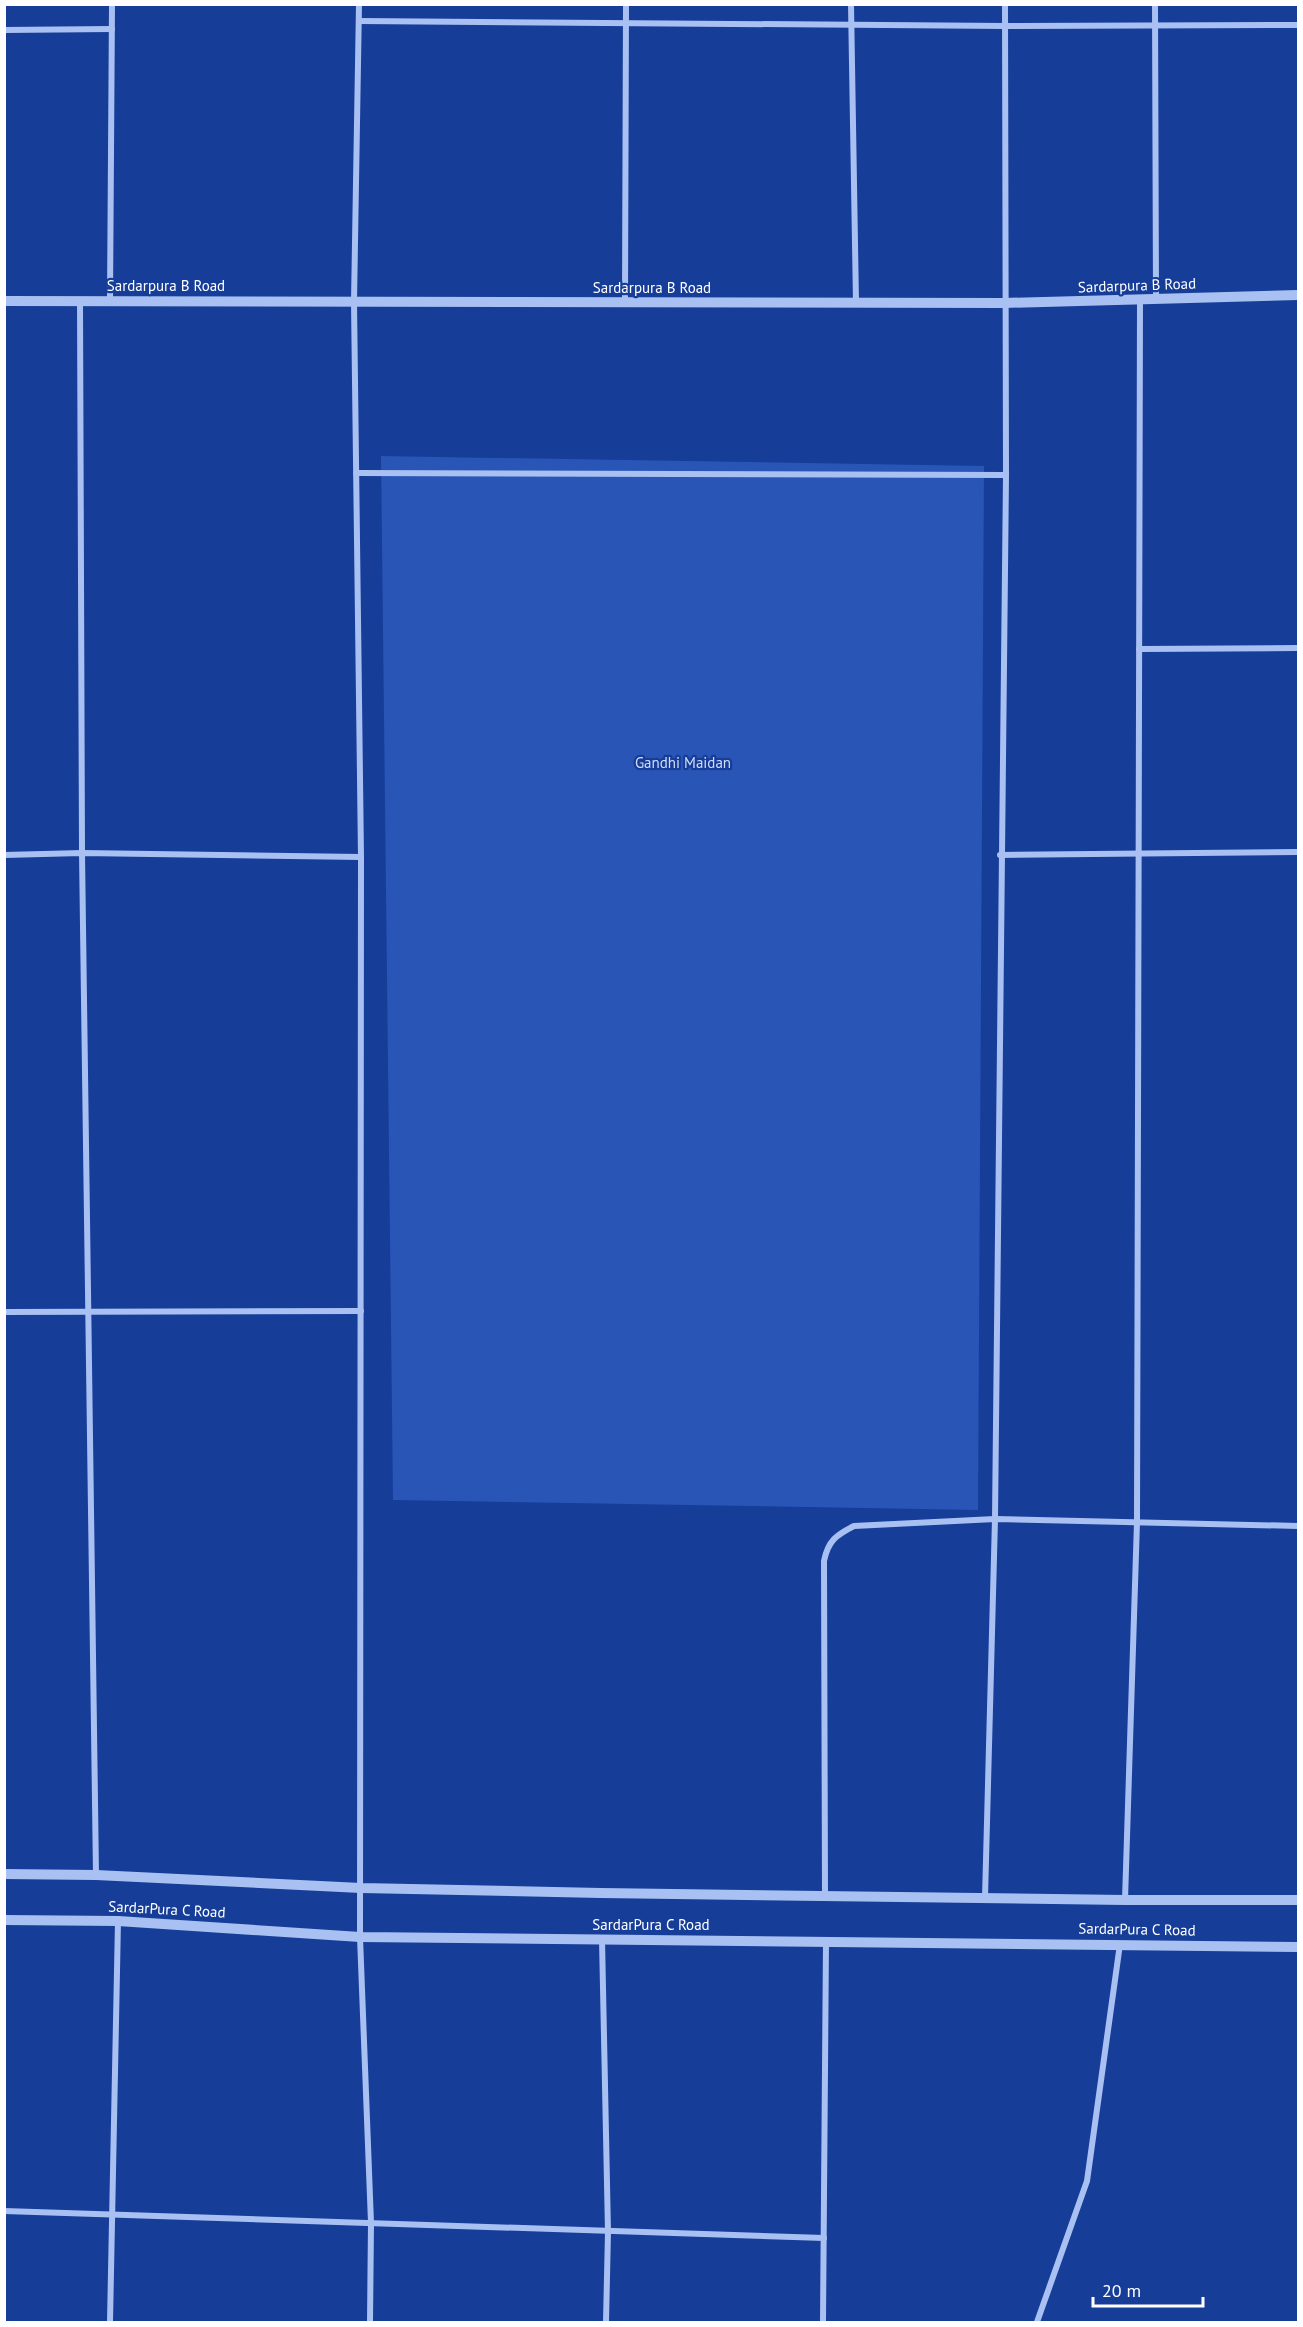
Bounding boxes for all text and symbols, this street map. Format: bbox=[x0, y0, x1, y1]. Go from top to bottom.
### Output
street label: Sardarpura B Road bbox=[1078, 273, 1196, 297]
street label: Sardarpura B Road bbox=[107, 276, 225, 295]
street label: Sardarpura B Road bbox=[593, 278, 711, 297]
park label: Gandhi Maidan bbox=[635, 753, 731, 772]
street label: SardarPura C Road bbox=[108, 1896, 226, 1922]
street label: SardarPura C Road bbox=[592, 1915, 710, 1934]
street label: SardarPura C Road bbox=[1078, 1918, 1196, 1940]
scale bar bbox=[1093, 2270, 1202, 2308]
text: 20 m bbox=[1102, 2279, 1141, 2302]

